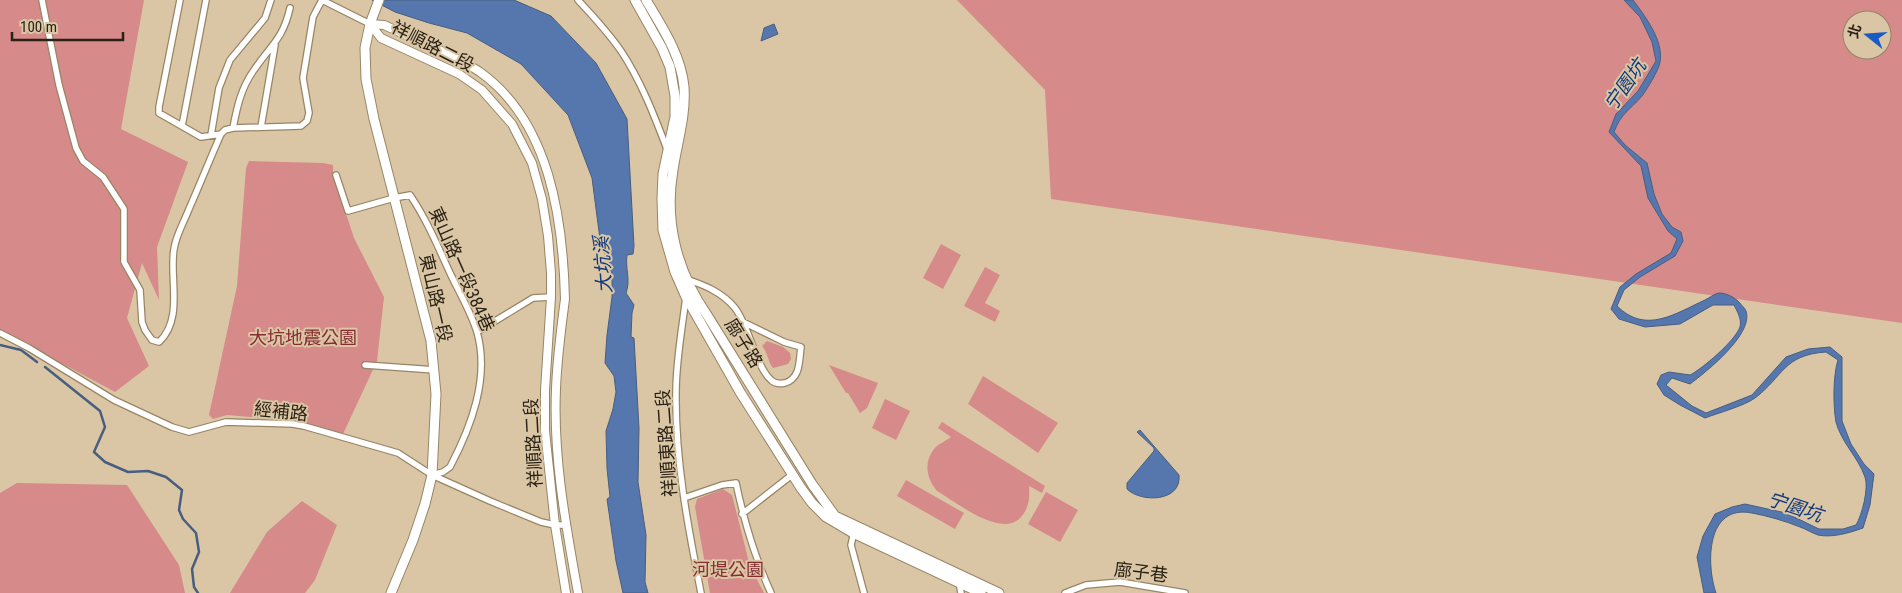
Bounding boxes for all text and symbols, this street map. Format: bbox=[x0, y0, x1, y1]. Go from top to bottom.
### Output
scale bar bbox=[12, 10, 124, 42]
north arrow bbox=[1842, 10, 1892, 60]
street label: 祥順路二段 bbox=[388, 16, 478, 76]
text: 100 m bbox=[20, 18, 57, 36]
text: 北 bbox=[1845, 22, 1864, 40]
water label: 宁園坑 bbox=[1599, 53, 1652, 115]
street label: 東山路一段384巷 bbox=[425, 203, 499, 335]
water label: 大坑溪 bbox=[589, 233, 616, 294]
street label: 東山路一段 bbox=[415, 252, 457, 344]
street label: 廍子路 bbox=[721, 315, 767, 371]
park label: 大坑地震公園 bbox=[249, 327, 357, 348]
street label: 祥順東路二段 bbox=[652, 388, 680, 498]
street label: 經補路 bbox=[253, 398, 309, 424]
street label: 祥順路二段 bbox=[520, 398, 546, 488]
water label: 宁園坑 bbox=[1764, 487, 1829, 528]
street label: 廍子巷 bbox=[1113, 558, 1169, 586]
park label: 河堤公園 bbox=[692, 559, 764, 580]

